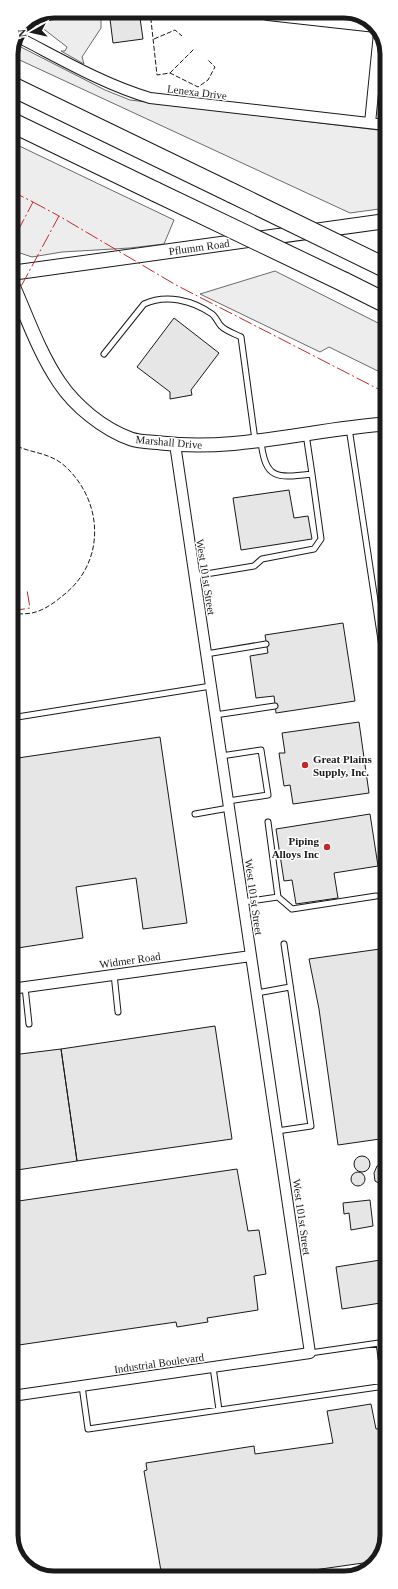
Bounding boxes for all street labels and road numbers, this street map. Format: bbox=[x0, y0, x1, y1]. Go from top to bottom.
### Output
street label: Lenexa Drive bbox=[166, 82, 228, 102]
street label: Pflumm Road bbox=[168, 237, 231, 257]
street label: Marshall Drive bbox=[135, 433, 203, 451]
street label: West 101st Street bbox=[194, 538, 218, 616]
street label: West 101st Street bbox=[243, 858, 265, 936]
street label: Widmer Road bbox=[99, 950, 162, 970]
street label: West 101st Street bbox=[291, 1178, 313, 1256]
street label: Industrial Boulevard bbox=[113, 1351, 205, 1375]

